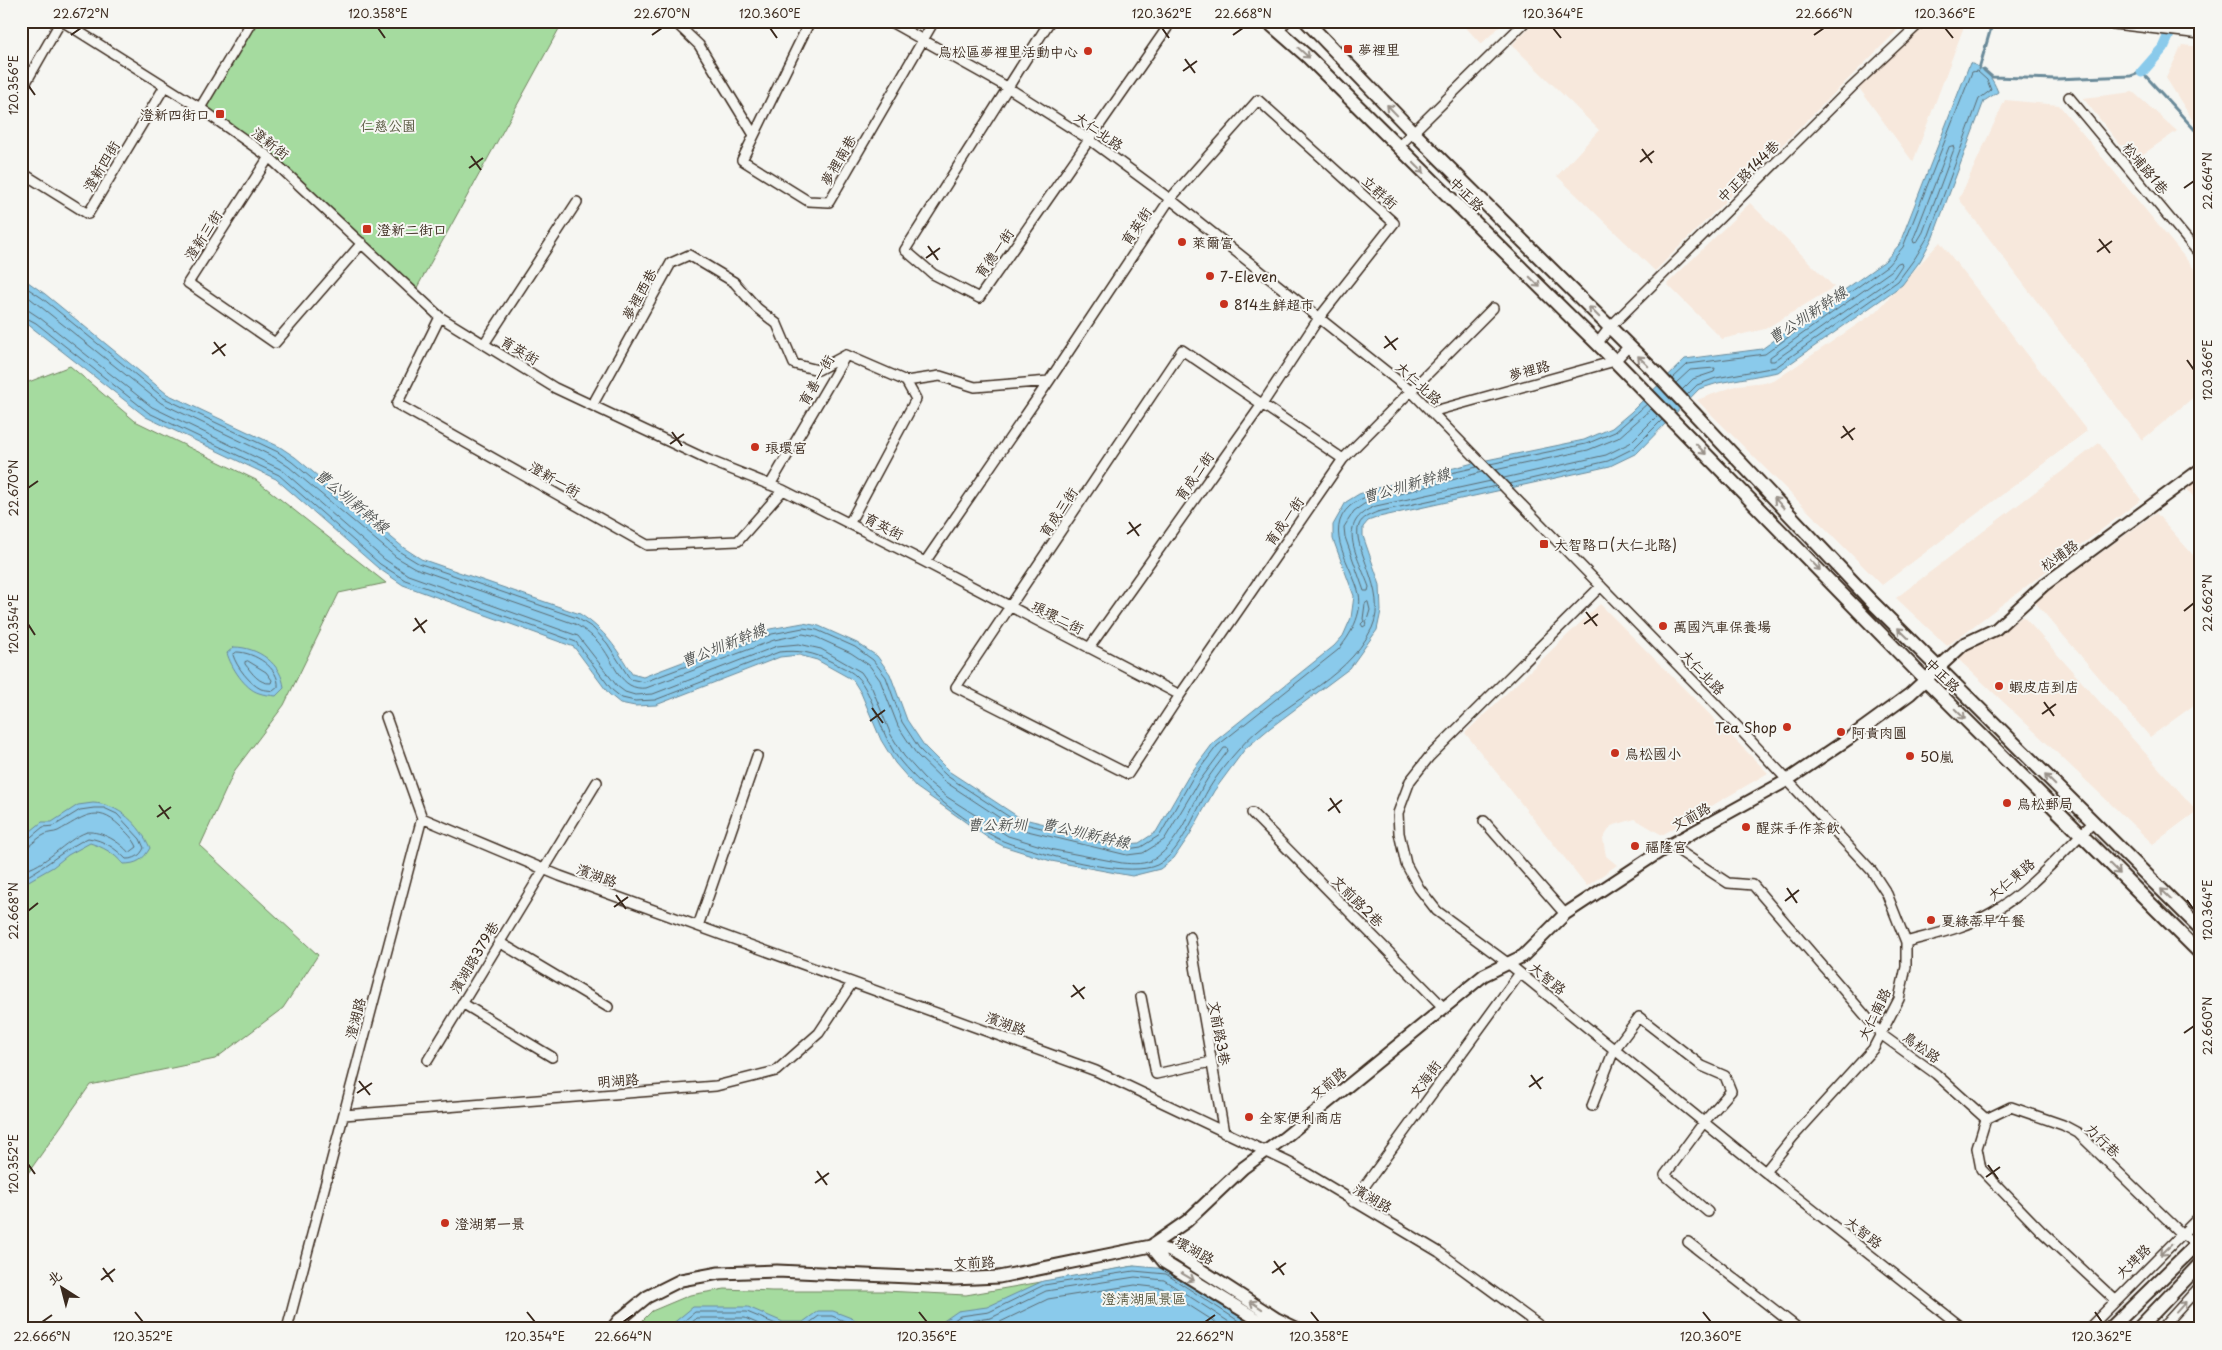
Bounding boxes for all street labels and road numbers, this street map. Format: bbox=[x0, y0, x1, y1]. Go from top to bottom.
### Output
street label: 大仁北路 bbox=[1070, 106, 1128, 156]
street label: 澄新街 bbox=[248, 122, 294, 164]
street label: 夢裡南巷 bbox=[815, 130, 862, 189]
street label: 中正路144巷 bbox=[1712, 134, 1785, 207]
street label: 澄新四街 bbox=[78, 137, 124, 195]
street label: 松埔路1巷 bbox=[2118, 137, 2175, 199]
street label: 立群街 bbox=[1357, 170, 1403, 214]
street label: 中正路 bbox=[1445, 172, 1489, 216]
street label: 育英街 bbox=[1116, 203, 1156, 249]
street label: 澄新三街 bbox=[179, 206, 227, 264]
street label: 育德一街 bbox=[969, 224, 1019, 282]
street label: 夢裡西巷 bbox=[616, 264, 662, 324]
street label: 育英街 bbox=[497, 330, 543, 370]
street label: 育善一街 bbox=[793, 351, 839, 409]
street label: 夢裡路 bbox=[1506, 354, 1552, 386]
street label: 大仁北路 bbox=[1391, 356, 1447, 410]
street label: 育成二街 bbox=[1169, 447, 1219, 505]
street label: 澄新一街 bbox=[526, 456, 584, 502]
street label: 育成三街 bbox=[1034, 483, 1082, 541]
street label: 育成一街 bbox=[1259, 492, 1309, 550]
street label: 育英街 bbox=[861, 507, 907, 545]
street label: 松埔路 bbox=[2036, 534, 2082, 576]
street label: 琅環二街 bbox=[1028, 595, 1088, 639]
street label: 大仁北路 bbox=[1676, 645, 1730, 699]
street label: 中正路 bbox=[1921, 653, 1965, 697]
street label: 文前路 bbox=[1668, 797, 1714, 835]
street label: 大仁東路 bbox=[1983, 853, 2039, 905]
street label: 濱湖路 bbox=[574, 858, 620, 892]
street label: 文前路2巷 bbox=[1327, 870, 1389, 932]
street label: 濱湖路379巷 bbox=[444, 916, 504, 997]
street label: 大智路 bbox=[1525, 957, 1571, 999]
street label: 大仁南路 bbox=[1852, 984, 1896, 1044]
street label: 澄湖路 bbox=[339, 995, 371, 1041]
street label: 文前路3巷 bbox=[1204, 999, 1236, 1068]
street label: 濱湖路 bbox=[983, 1006, 1029, 1040]
street label: 鳥松路 bbox=[1899, 1026, 1945, 1068]
street label: 文海街 bbox=[1404, 1056, 1446, 1102]
street label: 文前路 bbox=[1305, 1062, 1351, 1104]
street label: 明湖路 bbox=[596, 1068, 640, 1092]
street label: 力行巷 bbox=[2081, 1118, 2126, 1163]
street label: 濱湖路 bbox=[1350, 1178, 1396, 1218]
street label: 大智路 bbox=[1841, 1211, 1887, 1253]
street label: 環湖路 bbox=[1172, 1231, 1218, 1269]
street label: 大埤路 bbox=[2111, 1239, 2155, 1283]
street label: 文前路 bbox=[952, 1250, 996, 1274]

